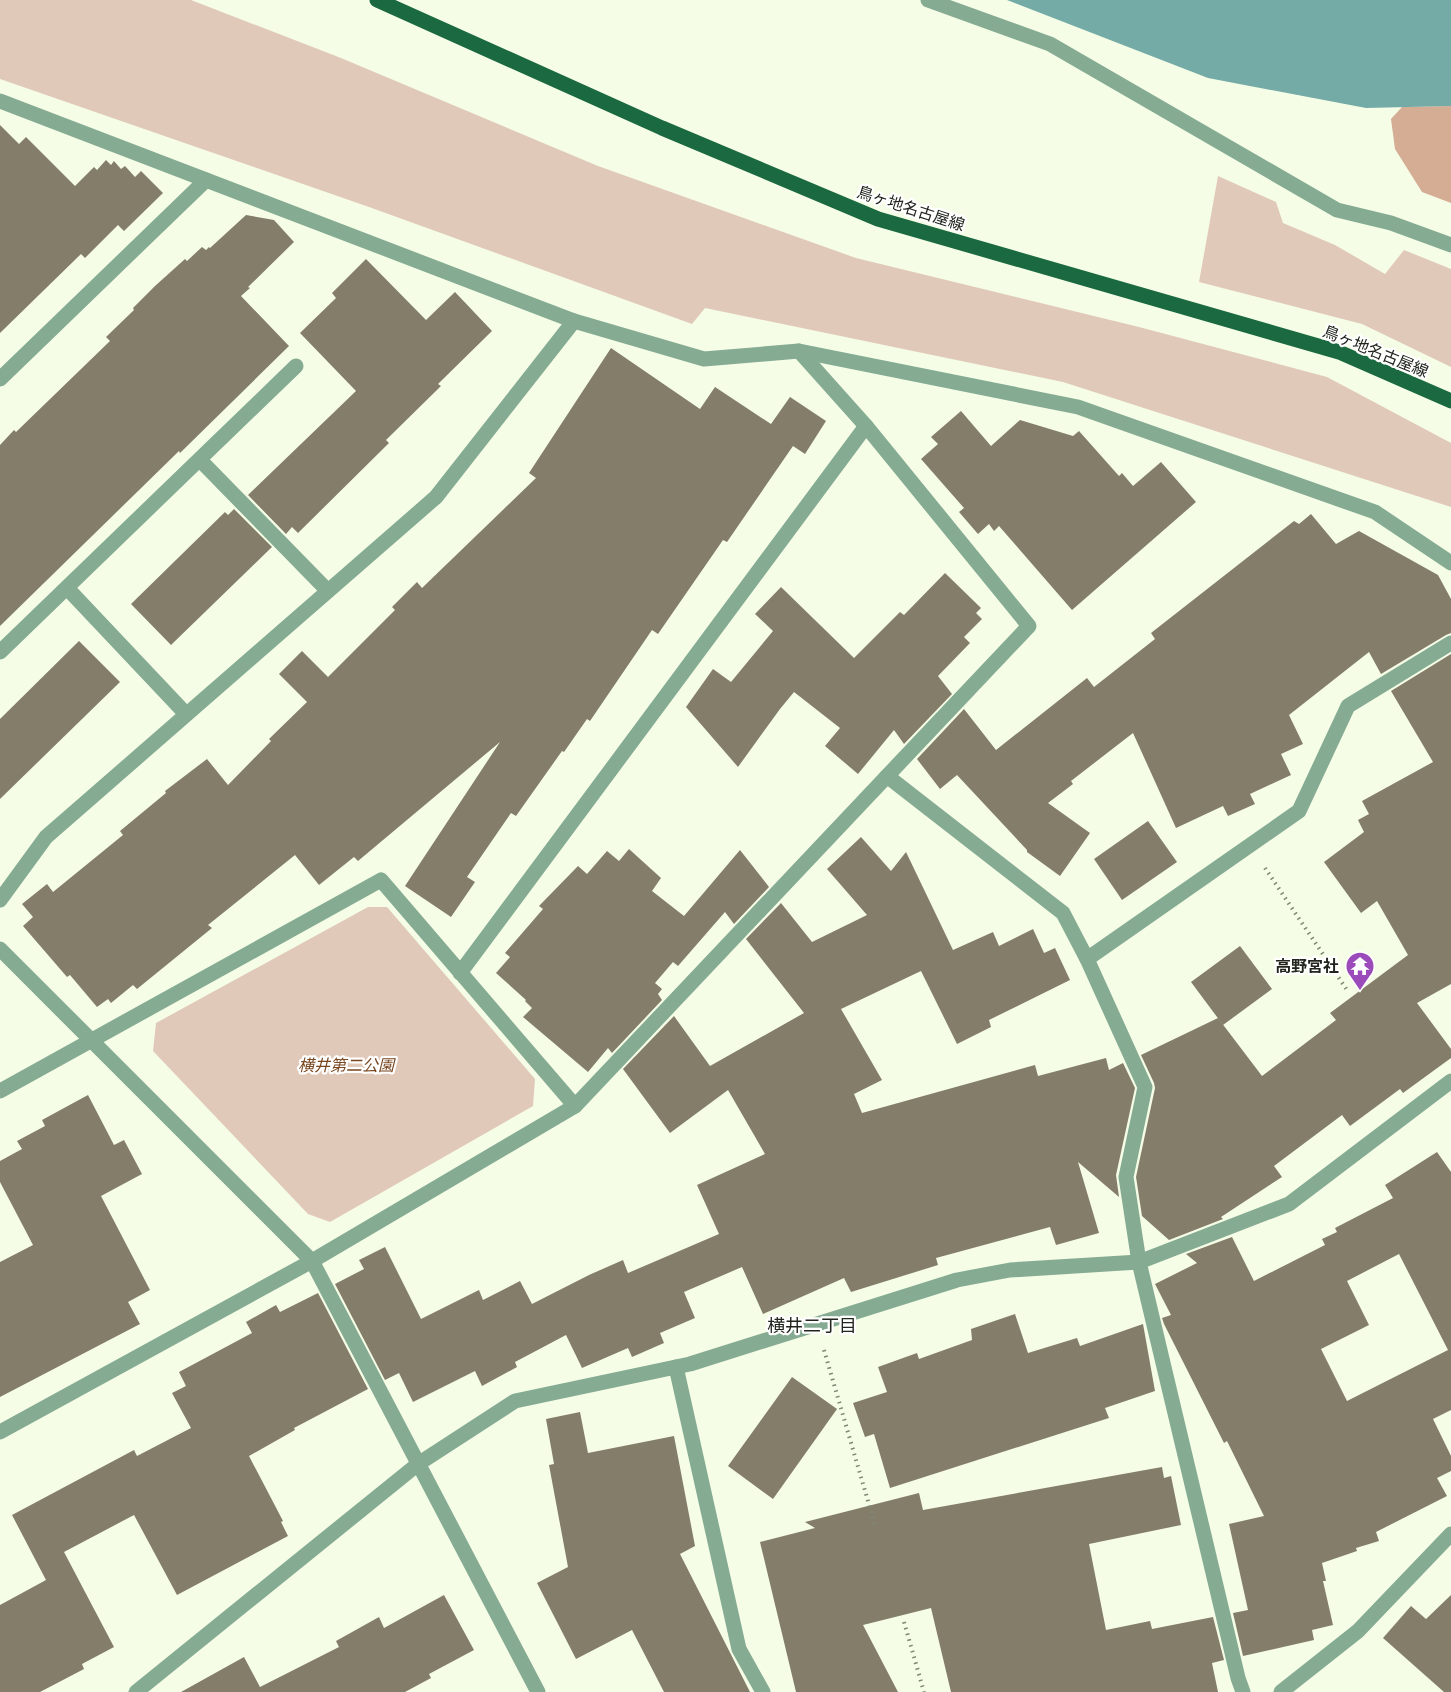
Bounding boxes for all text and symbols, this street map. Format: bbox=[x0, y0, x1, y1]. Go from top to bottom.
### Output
street label: 鳥ヶ地名古屋線 bbox=[855, 181, 967, 235]
street label: 鳥ヶ地名古屋線 bbox=[1320, 321, 1432, 381]
temple icon: 高野宮社 bbox=[1344, 950, 1376, 992]
place label: 高野宮社 bbox=[1275, 956, 1339, 976]
park label: 横井第二公園 bbox=[298, 1055, 396, 1075]
district label: 横井二丁目 bbox=[767, 1314, 857, 1337]

